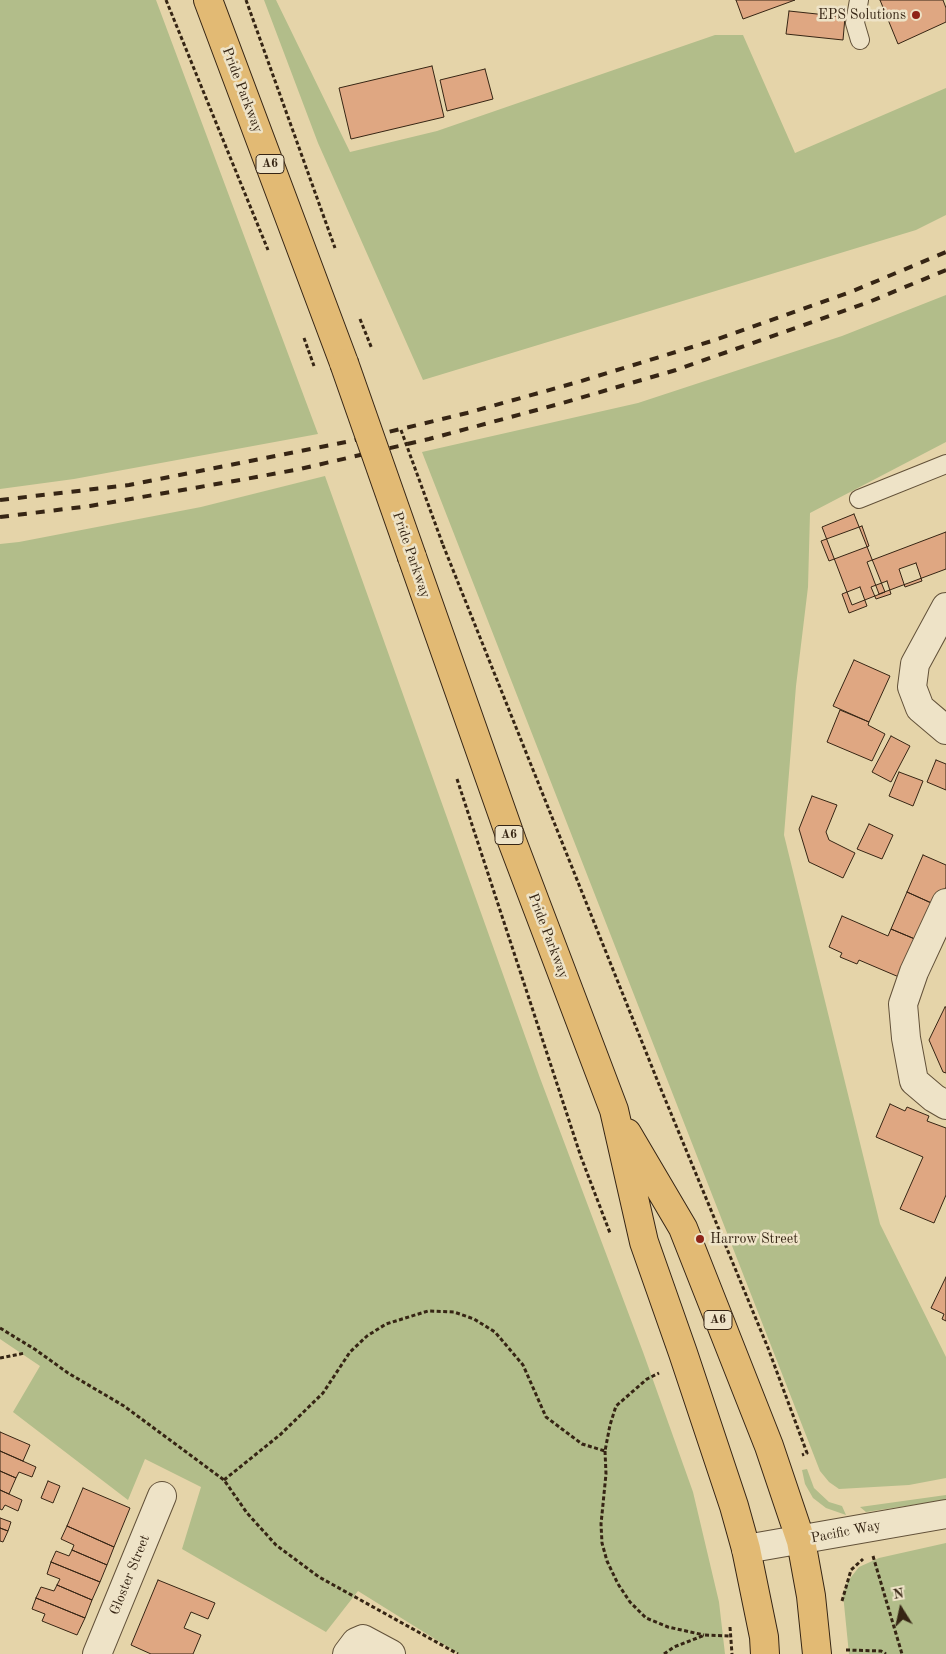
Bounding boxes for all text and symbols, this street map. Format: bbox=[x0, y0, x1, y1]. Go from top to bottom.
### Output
place label: EPS Solutions bbox=[818, 7, 906, 23]
marker: EPS Solutions bbox=[910, 9, 922, 21]
street label: Pride Parkway bbox=[218, 45, 266, 135]
road number: A6 bbox=[256, 154, 284, 173]
street label: Pride Parkway bbox=[388, 510, 434, 600]
road number: A6 bbox=[495, 826, 523, 844]
street label: Pride Parkway bbox=[524, 891, 572, 981]
place label: Harrow Street bbox=[710, 1231, 798, 1247]
marker: Harrow Street bbox=[694, 1233, 706, 1245]
road number: A6 bbox=[704, 1310, 732, 1330]
street label: Pacific Way bbox=[810, 1517, 882, 1547]
street label: Gloster Street bbox=[106, 1532, 154, 1618]
north arrow bbox=[876, 1584, 926, 1634]
text: N bbox=[892, 1586, 905, 1602]

